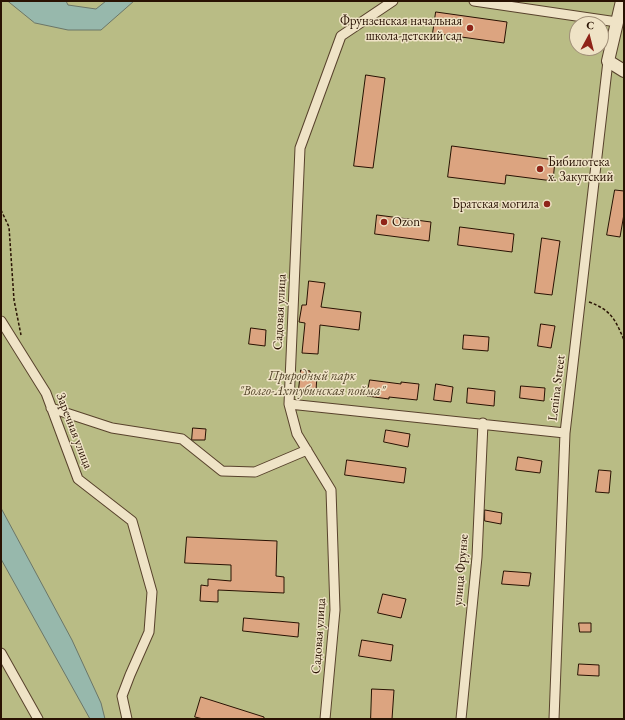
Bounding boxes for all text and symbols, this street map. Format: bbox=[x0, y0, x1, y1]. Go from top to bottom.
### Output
place label: Фрунзенская начальная школа-детский сад bbox=[340, 13, 462, 44]
north arrow bbox=[569, 16, 609, 56]
text: С bbox=[586, 18, 595, 33]
marker: Фрунзенская начальная школа-детский сад bbox=[465, 23, 475, 33]
place label: Бибилотека х. Закутский bbox=[548, 154, 613, 185]
marker: Бибилотека х. Закутский bbox=[535, 164, 545, 174]
place label: Братская могила bbox=[452, 196, 539, 212]
marker: Братская могила bbox=[542, 199, 552, 209]
place label: Ozon bbox=[392, 214, 420, 230]
marker: Ozon bbox=[379, 217, 389, 227]
street label: Садовая улица bbox=[270, 274, 290, 350]
street label: Lenina Street bbox=[545, 354, 569, 422]
park label: Природный парк "Волго-Ахтубинская пойма" bbox=[239, 368, 385, 399]
street label: Заречная улица bbox=[52, 391, 96, 471]
street label: улица Фрунзе bbox=[450, 534, 472, 606]
street label: Садовая улица bbox=[309, 597, 329, 675]

